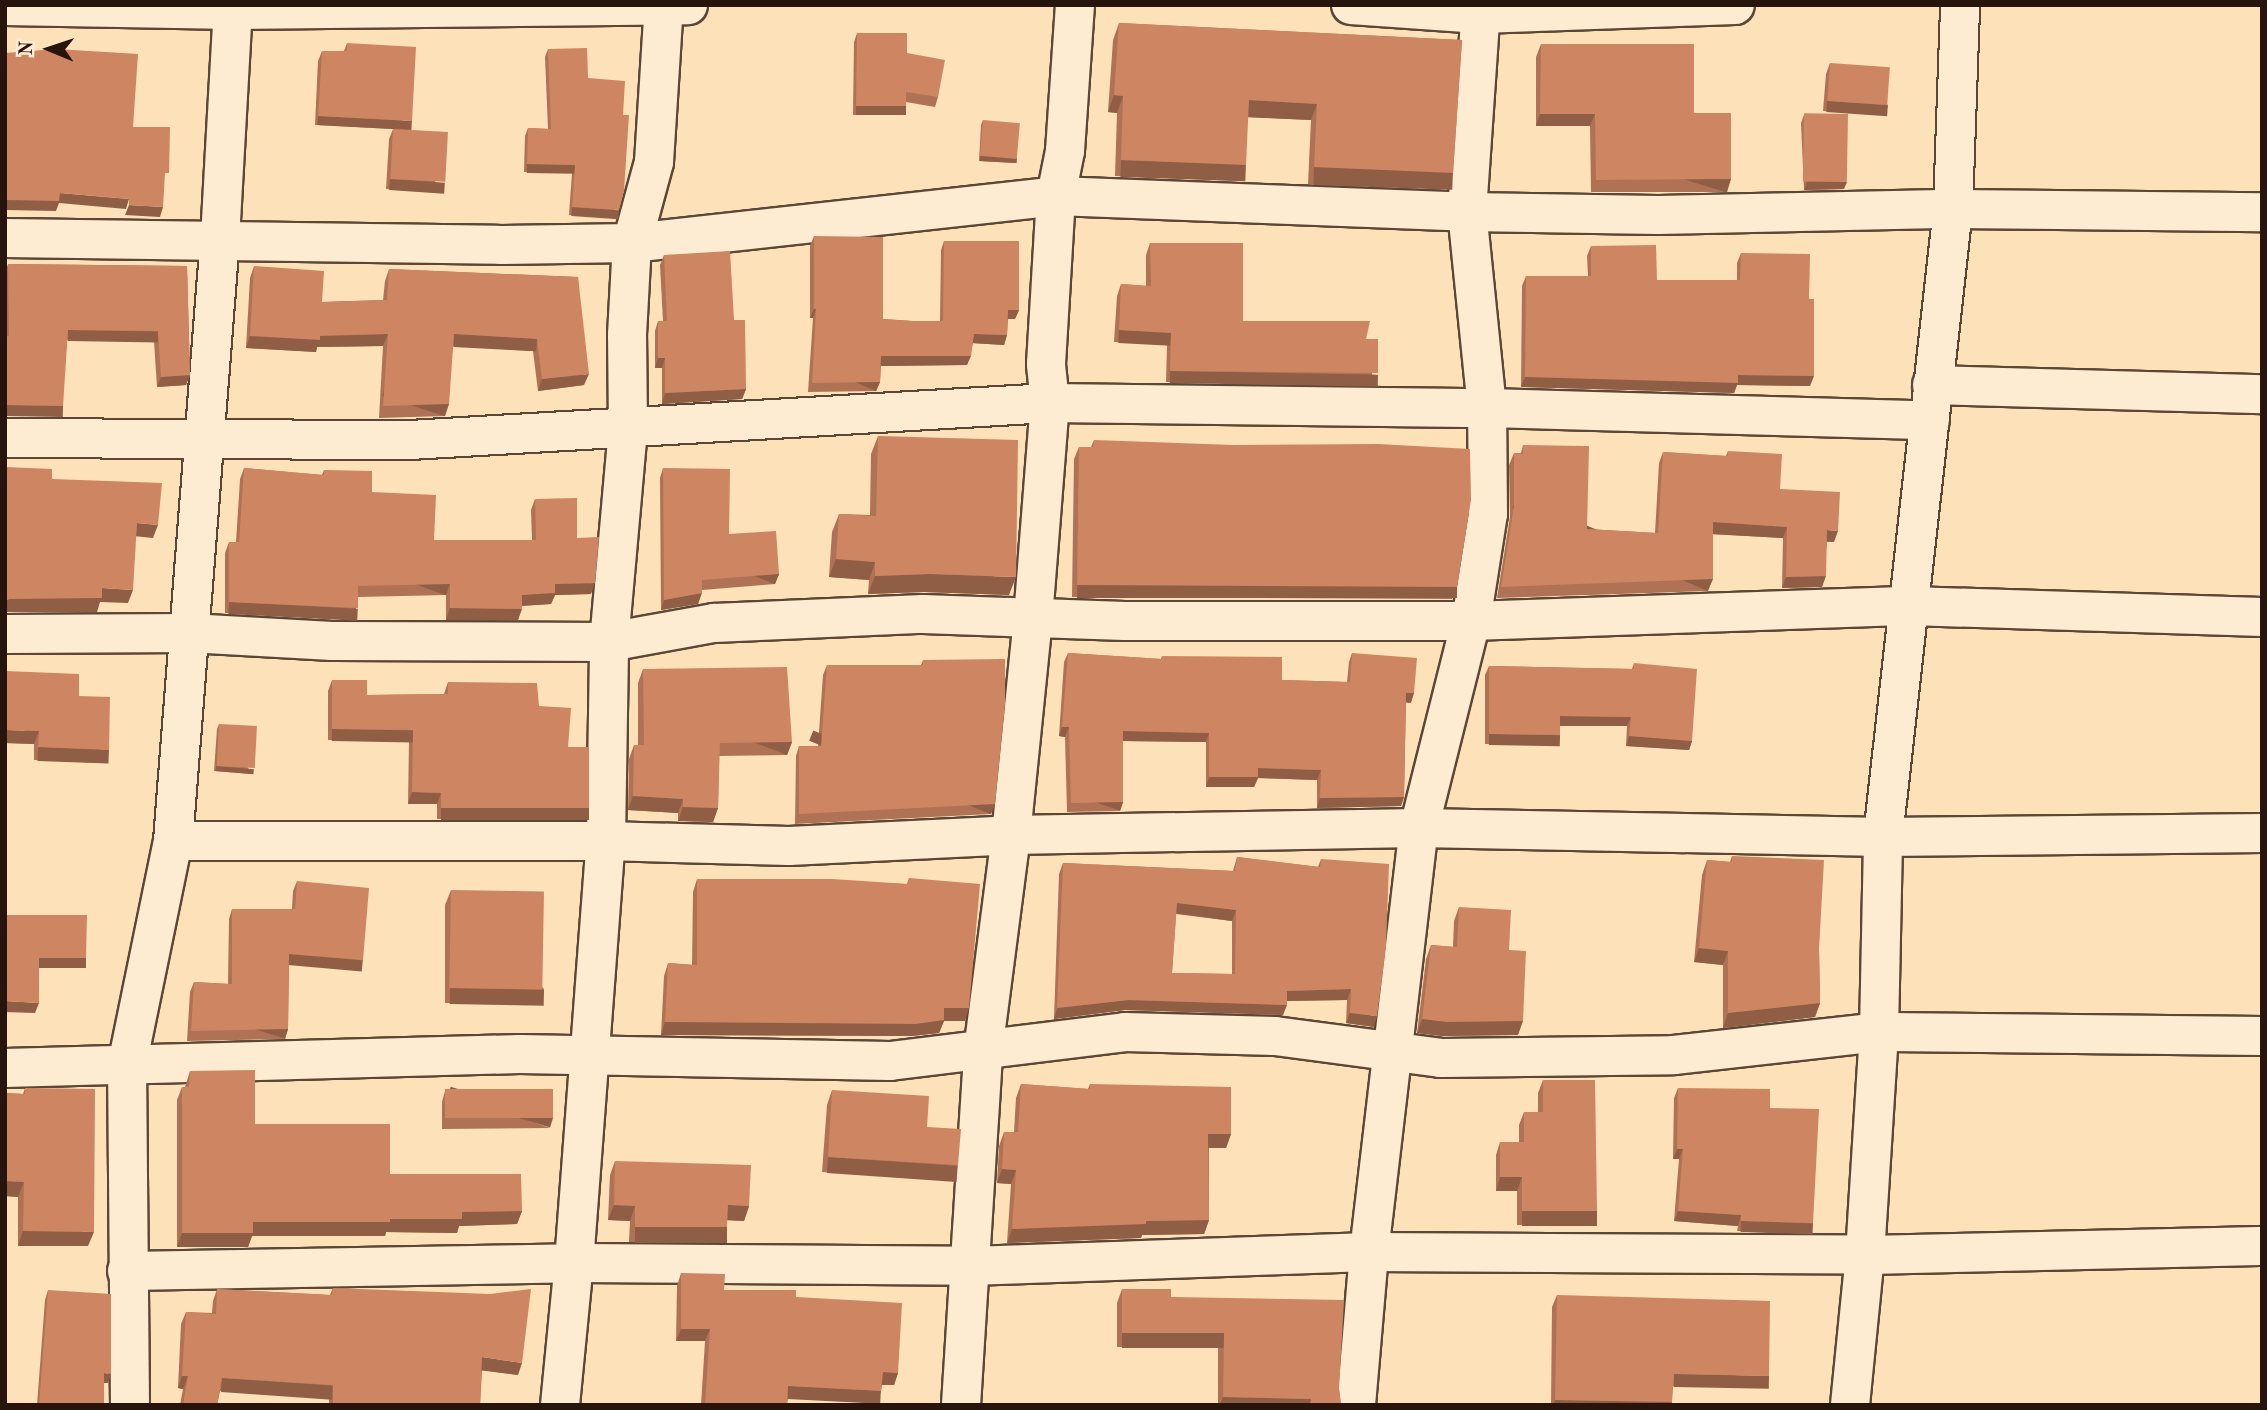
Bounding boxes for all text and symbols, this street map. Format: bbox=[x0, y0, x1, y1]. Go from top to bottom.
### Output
north arrow bbox=[14, 14, 84, 84]
text: N bbox=[18, 41, 37, 56]

